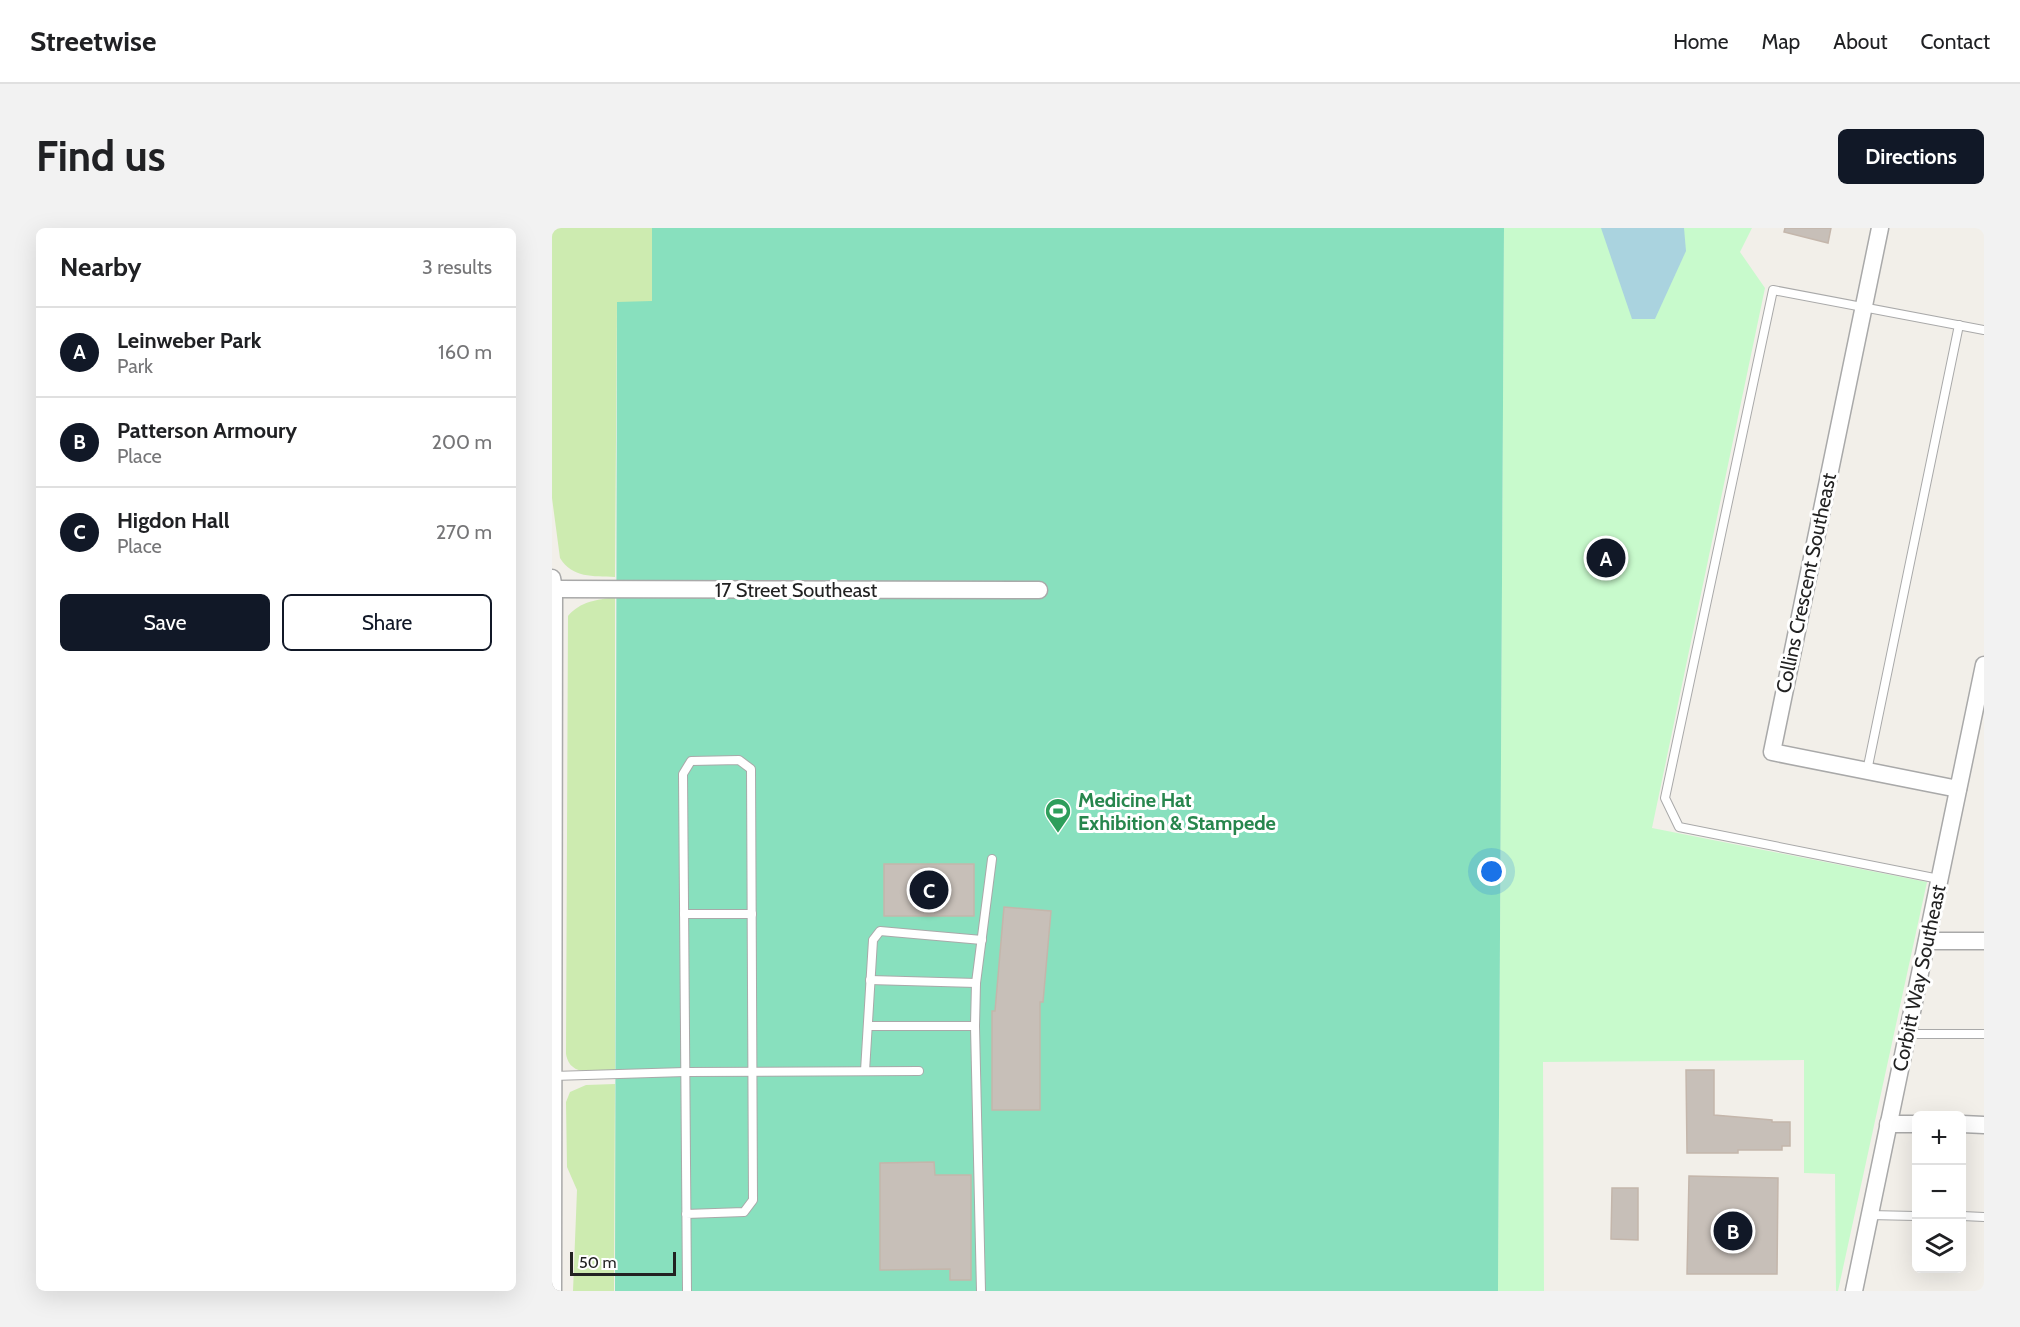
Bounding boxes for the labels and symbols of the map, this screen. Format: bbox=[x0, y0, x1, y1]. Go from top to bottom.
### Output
street label: Collins Crescent Southeast bbox=[1771, 470, 1841, 695]
pin: A bbox=[1586, 536, 1626, 580]
street label: 17 Street Southeast bbox=[715, 578, 878, 602]
place label: Medicine Hat Exhibition & Stampede bbox=[1078, 788, 1276, 835]
sports icon: Medicine Hat Exhibition & Stampede bbox=[1043, 796, 1073, 834]
your location bbox=[1477, 857, 1506, 886]
pin: C bbox=[910, 868, 949, 912]
street label: Corbitt Way Southeast bbox=[1887, 882, 1951, 1074]
pin: B bbox=[1714, 1208, 1752, 1254]
scale bar bbox=[570, 1249, 676, 1276]

